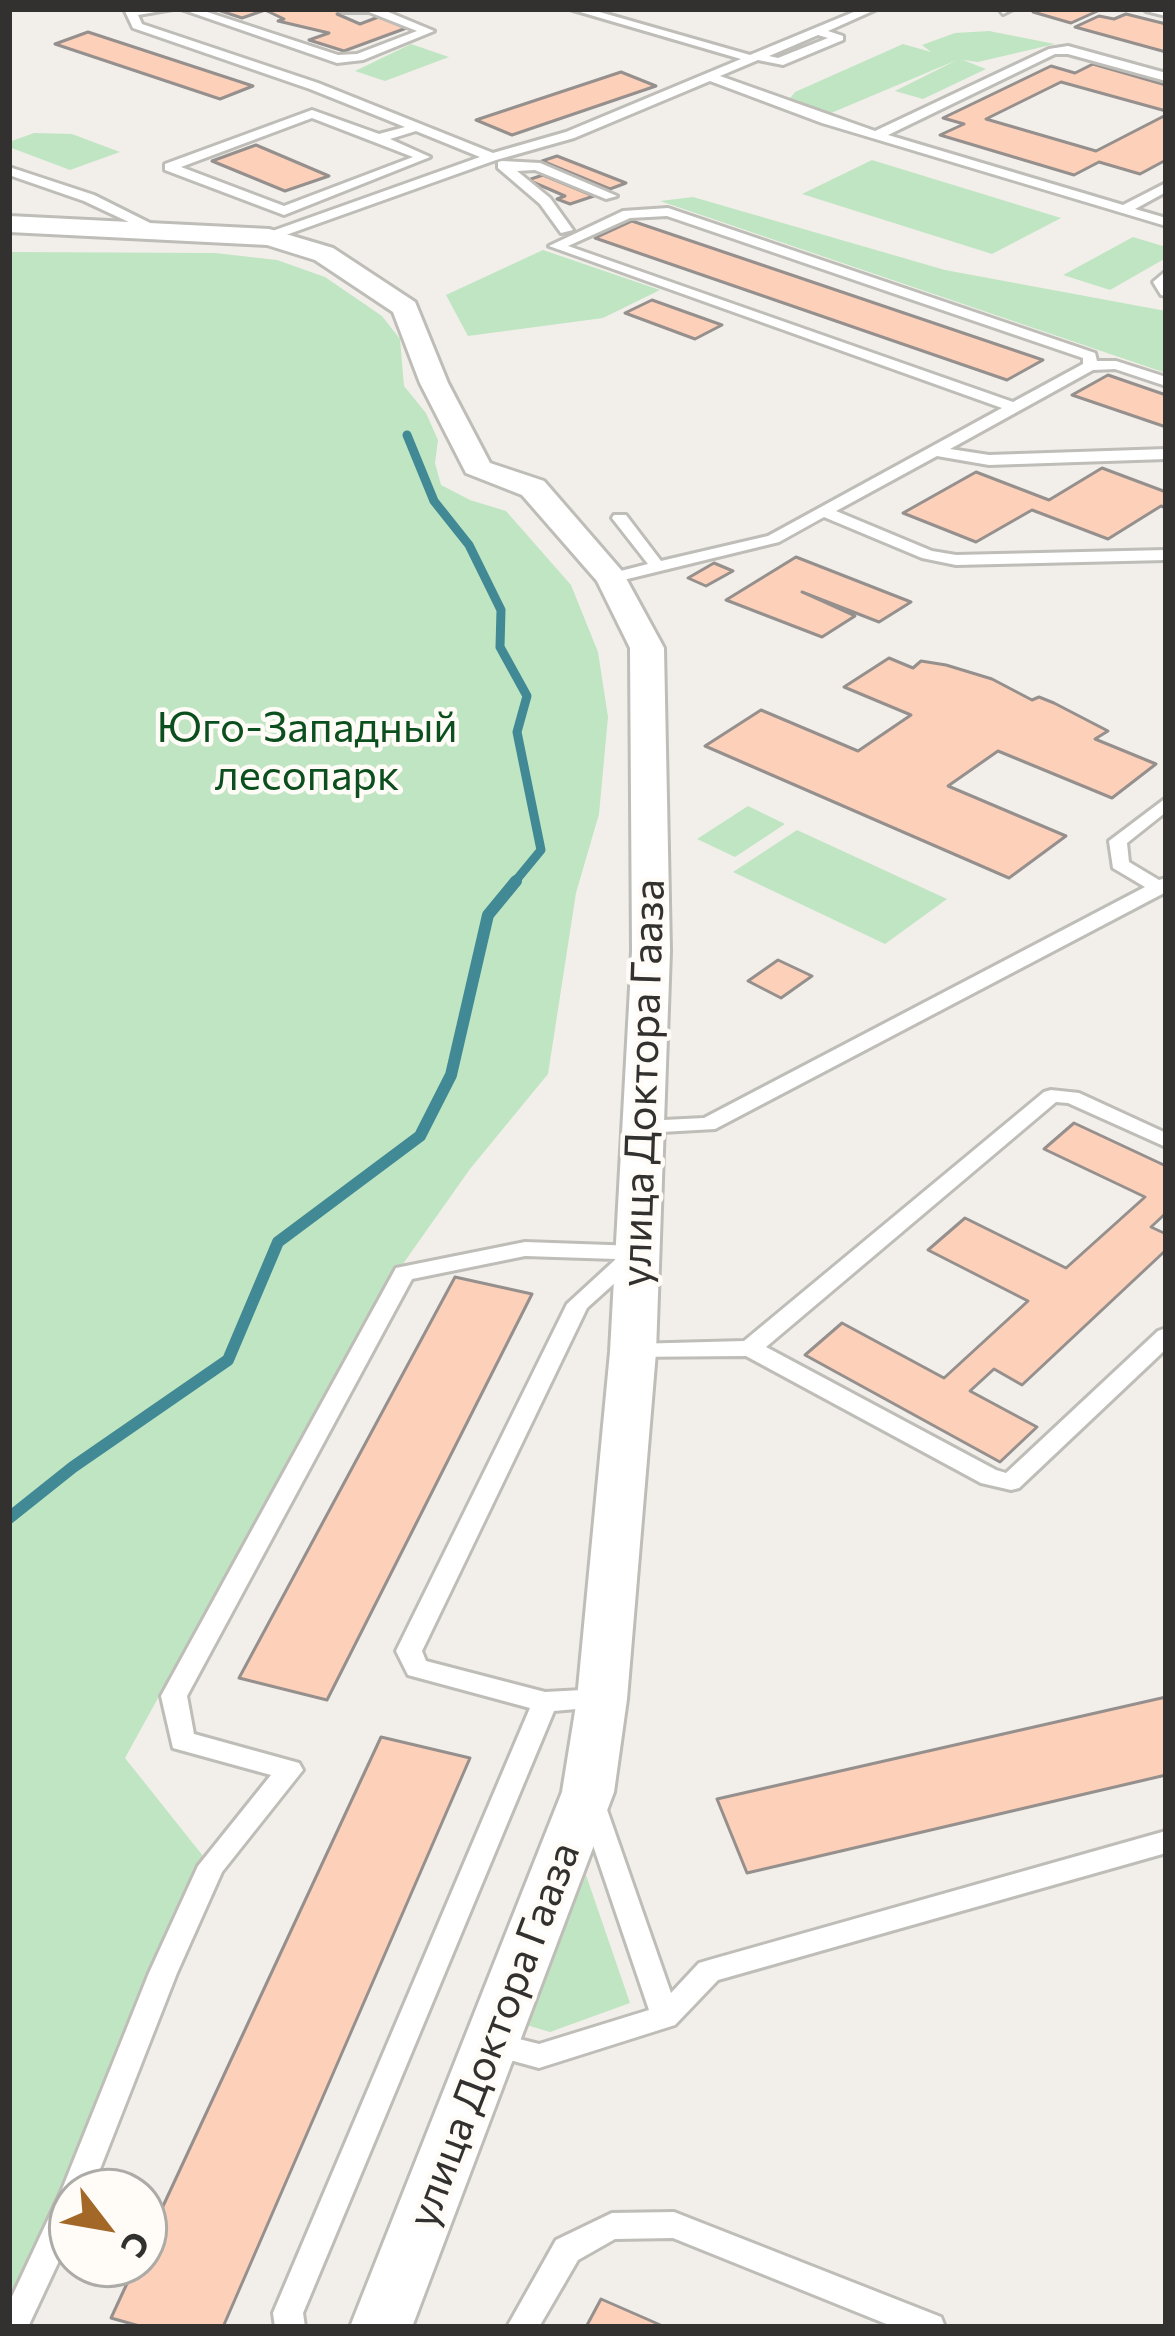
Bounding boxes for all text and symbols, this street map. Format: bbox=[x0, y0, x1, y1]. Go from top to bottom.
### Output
park label: Юго-Западный лесопарк bbox=[156, 703, 458, 801]
street label: улица Доктора Гааза bbox=[611, 878, 675, 1288]
street label: улица Доктора Гааза bbox=[397, 1835, 591, 2235]
north arrow bbox=[48, 2168, 168, 2288]
text: С bbox=[113, 2225, 160, 2265]

